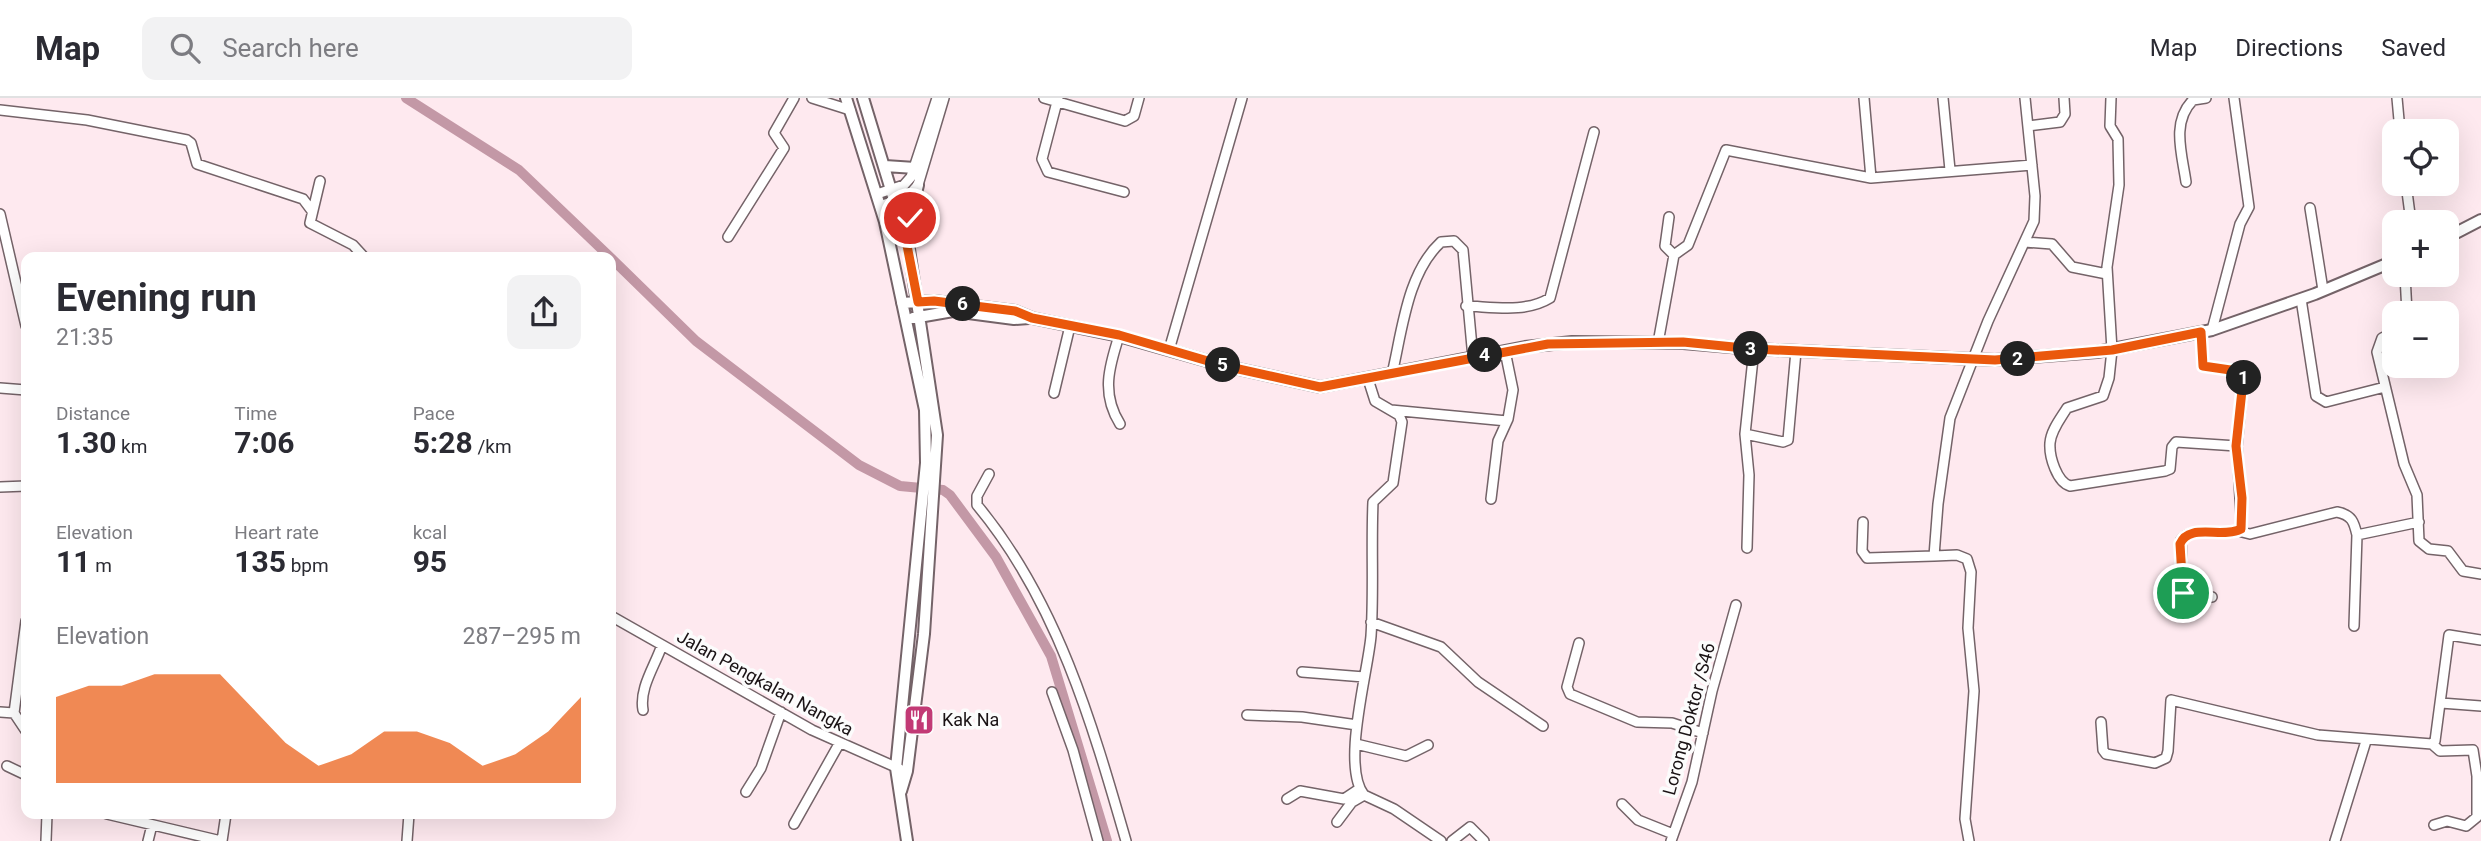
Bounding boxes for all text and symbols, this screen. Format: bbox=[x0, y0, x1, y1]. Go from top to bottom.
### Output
search box bbox=[142, 17, 632, 80]
text: Map bbox=[35, 29, 100, 68]
icon: search bbox=[166, 29, 204, 67]
text: Search here bbox=[222, 33, 359, 63]
text: Map bbox=[2150, 34, 2197, 62]
text: Directions bbox=[2235, 34, 2343, 62]
text: Saved bbox=[2381, 34, 2446, 62]
map controls bbox=[2382, 119, 2459, 378]
button: locate bbox=[2382, 119, 2459, 196]
pin bbox=[880, 188, 940, 248]
icon: check bbox=[891, 199, 929, 237]
button: + bbox=[2382, 210, 2459, 287]
button: share bbox=[507, 275, 581, 349]
text: Evening run bbox=[56, 276, 257, 320]
pin: 6 bbox=[946, 286, 981, 322]
text: 6 bbox=[957, 292, 968, 315]
button: − bbox=[2382, 301, 2459, 378]
text: 21:35 bbox=[56, 324, 113, 351]
pin: 3 bbox=[1734, 331, 1768, 366]
text: 3 bbox=[1745, 337, 1756, 360]
pin: 4 bbox=[1468, 338, 1502, 372]
pin: 2 bbox=[2000, 342, 2036, 376]
text: 4 bbox=[1479, 343, 1490, 366]
text: 2 bbox=[2012, 347, 2023, 370]
pin: 5 bbox=[1206, 348, 1240, 382]
text: 5 bbox=[1217, 353, 1228, 376]
pin: 1 bbox=[2226, 360, 2262, 396]
text: 1 bbox=[2238, 366, 2249, 389]
text: Distance bbox=[56, 402, 130, 425]
text: Time bbox=[234, 402, 277, 425]
text: Pace bbox=[413, 402, 455, 425]
text: 1.30 bbox=[56, 425, 116, 460]
text: 7:06 bbox=[234, 425, 294, 460]
text: 5:28 bbox=[413, 425, 473, 460]
text: km bbox=[116, 435, 147, 458]
text: /km bbox=[473, 435, 512, 458]
text: Elevation bbox=[56, 521, 133, 544]
text: Heart rate bbox=[234, 521, 319, 544]
text: kcal bbox=[413, 521, 447, 544]
text: 11 bbox=[56, 544, 90, 579]
text: 135 bbox=[234, 544, 286, 579]
text: 95 bbox=[413, 544, 447, 579]
text: m bbox=[90, 554, 112, 577]
text: bpm bbox=[286, 554, 329, 577]
pin bbox=[2153, 563, 2213, 623]
icon: arrive bbox=[2164, 574, 2202, 612]
text: Elevation bbox=[56, 623, 149, 650]
text: 287–295 m bbox=[462, 623, 581, 650]
street label: Jalan Pengkalan Nangka bbox=[673, 625, 857, 740]
street label: Lorong Doktor /S46 bbox=[1658, 640, 1719, 797]
restaurant icon: Kak Na bbox=[902, 703, 936, 737]
place label: Kak Na bbox=[942, 709, 999, 730]

